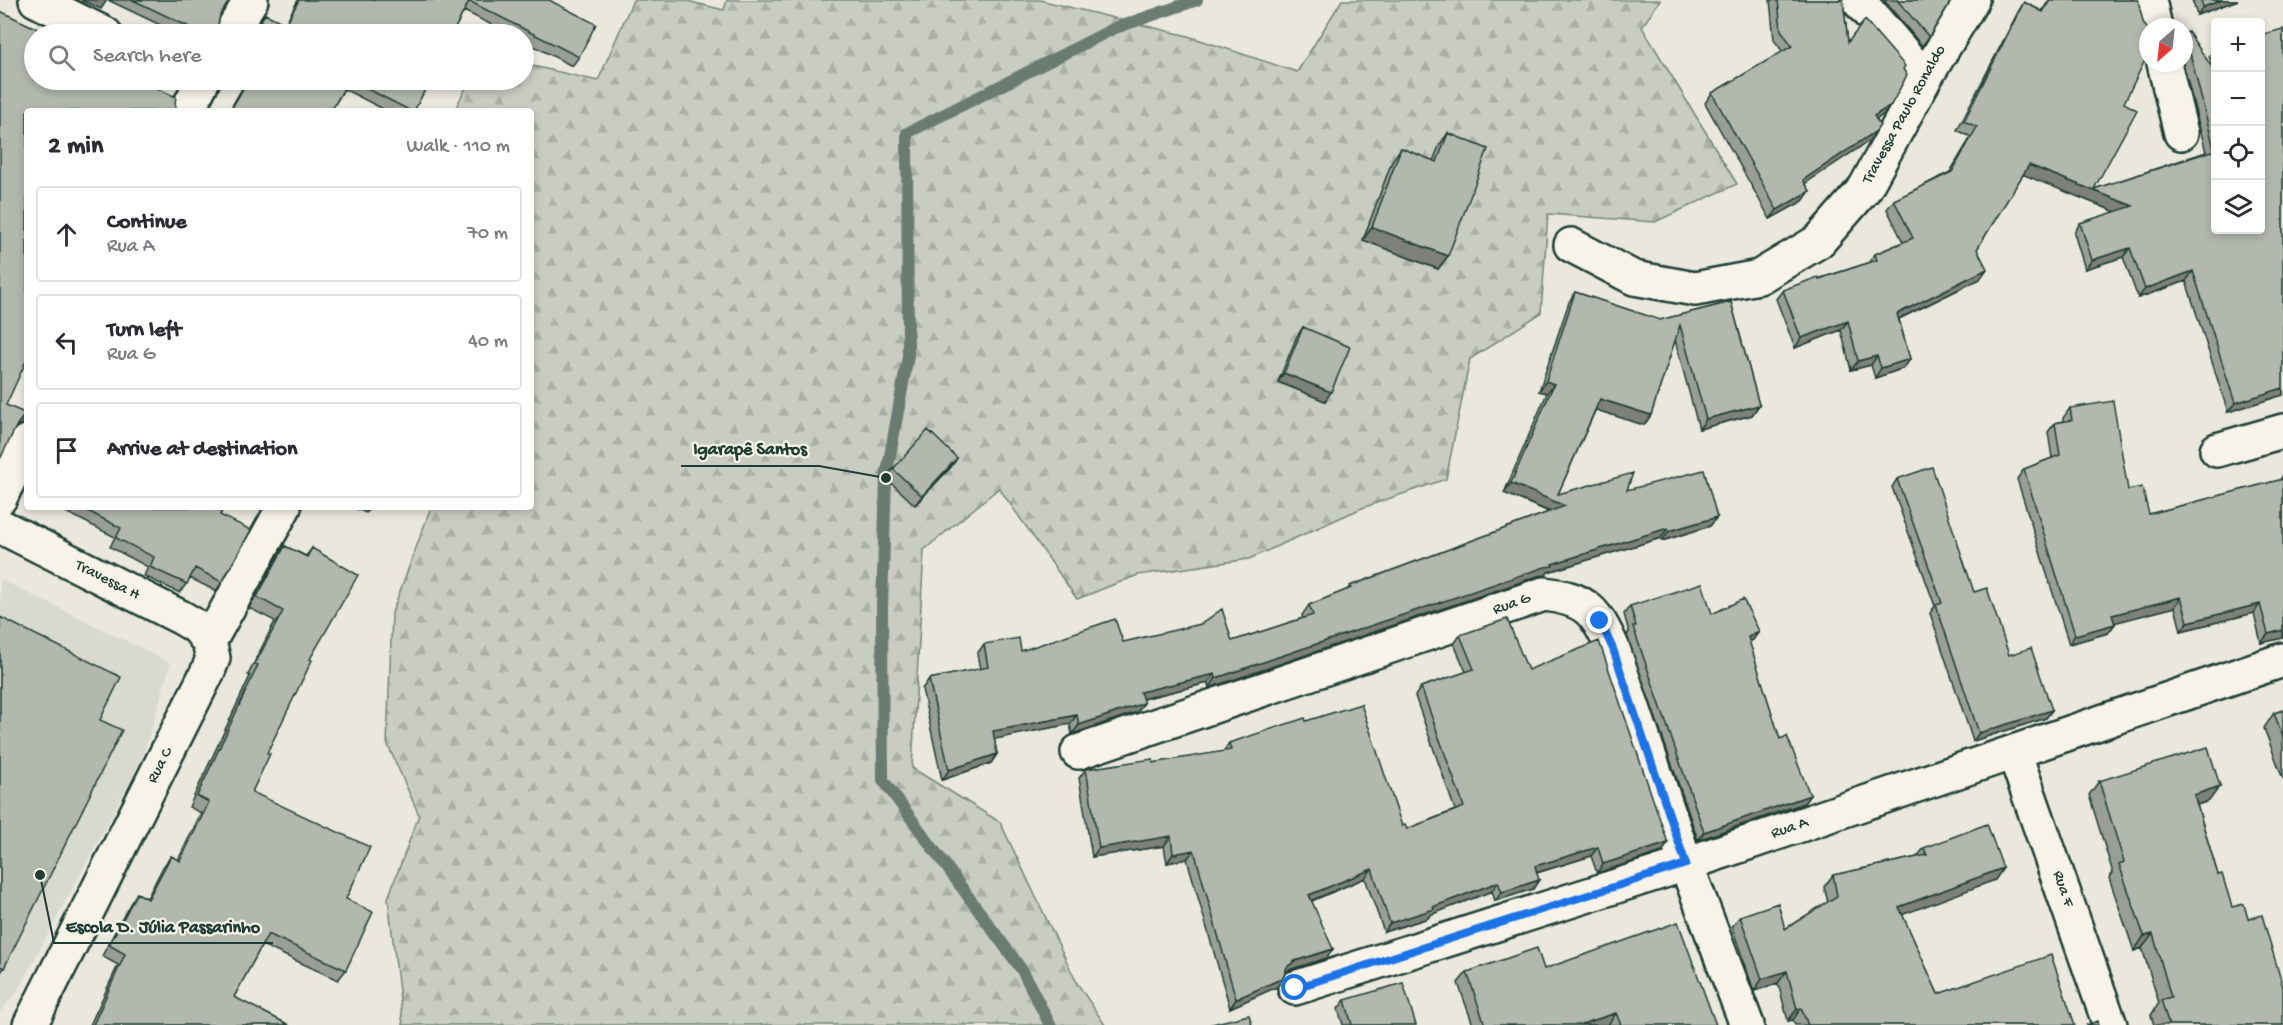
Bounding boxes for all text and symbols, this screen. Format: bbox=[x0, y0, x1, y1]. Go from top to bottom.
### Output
north arrow bbox=[2139, 18, 2193, 72]
map controls bbox=[2211, 18, 2265, 234]
button: + bbox=[2211, 18, 2265, 72]
search box bbox=[24, 24, 534, 90]
icon: search bbox=[45, 41, 78, 74]
street label: Travessa Paulo Ronaldo bbox=[1858, 42, 1951, 189]
text: Search here bbox=[93, 44, 201, 70]
button: − bbox=[2211, 72, 2265, 126]
button: locate bbox=[2211, 126, 2265, 180]
text: 2 min bbox=[48, 132, 103, 163]
text: Walk · 110 m bbox=[406, 136, 510, 159]
button: layers bbox=[2211, 180, 2265, 234]
text: Continue bbox=[107, 210, 187, 236]
icon: ahead bbox=[50, 218, 83, 251]
text: 70 m bbox=[467, 223, 508, 246]
text: Rua A bbox=[107, 236, 155, 259]
text: Turn left bbox=[107, 318, 181, 344]
icon: left bbox=[50, 326, 83, 359]
text: 40 m bbox=[468, 331, 508, 354]
text: Rua G bbox=[107, 344, 155, 367]
callout: Igarapê Santos bbox=[681, 430, 819, 466]
icon: arrive bbox=[50, 434, 83, 467]
text: Arrive at destination bbox=[107, 437, 297, 463]
text: Igarapê Santos bbox=[693, 440, 808, 461]
street label: Travessa H bbox=[71, 556, 143, 606]
street label: Rua G bbox=[1491, 589, 1534, 620]
route end bbox=[1586, 607, 1612, 633]
street label: Rua C bbox=[144, 744, 179, 787]
street label: Rua A bbox=[1769, 813, 1813, 844]
street label: Rua F bbox=[2047, 869, 2077, 910]
callout: Escola D. Júlia Passarinho bbox=[54, 907, 273, 943]
text: Escola D. Júlia Passarinho bbox=[66, 918, 261, 939]
route start bbox=[1281, 974, 1307, 1000]

